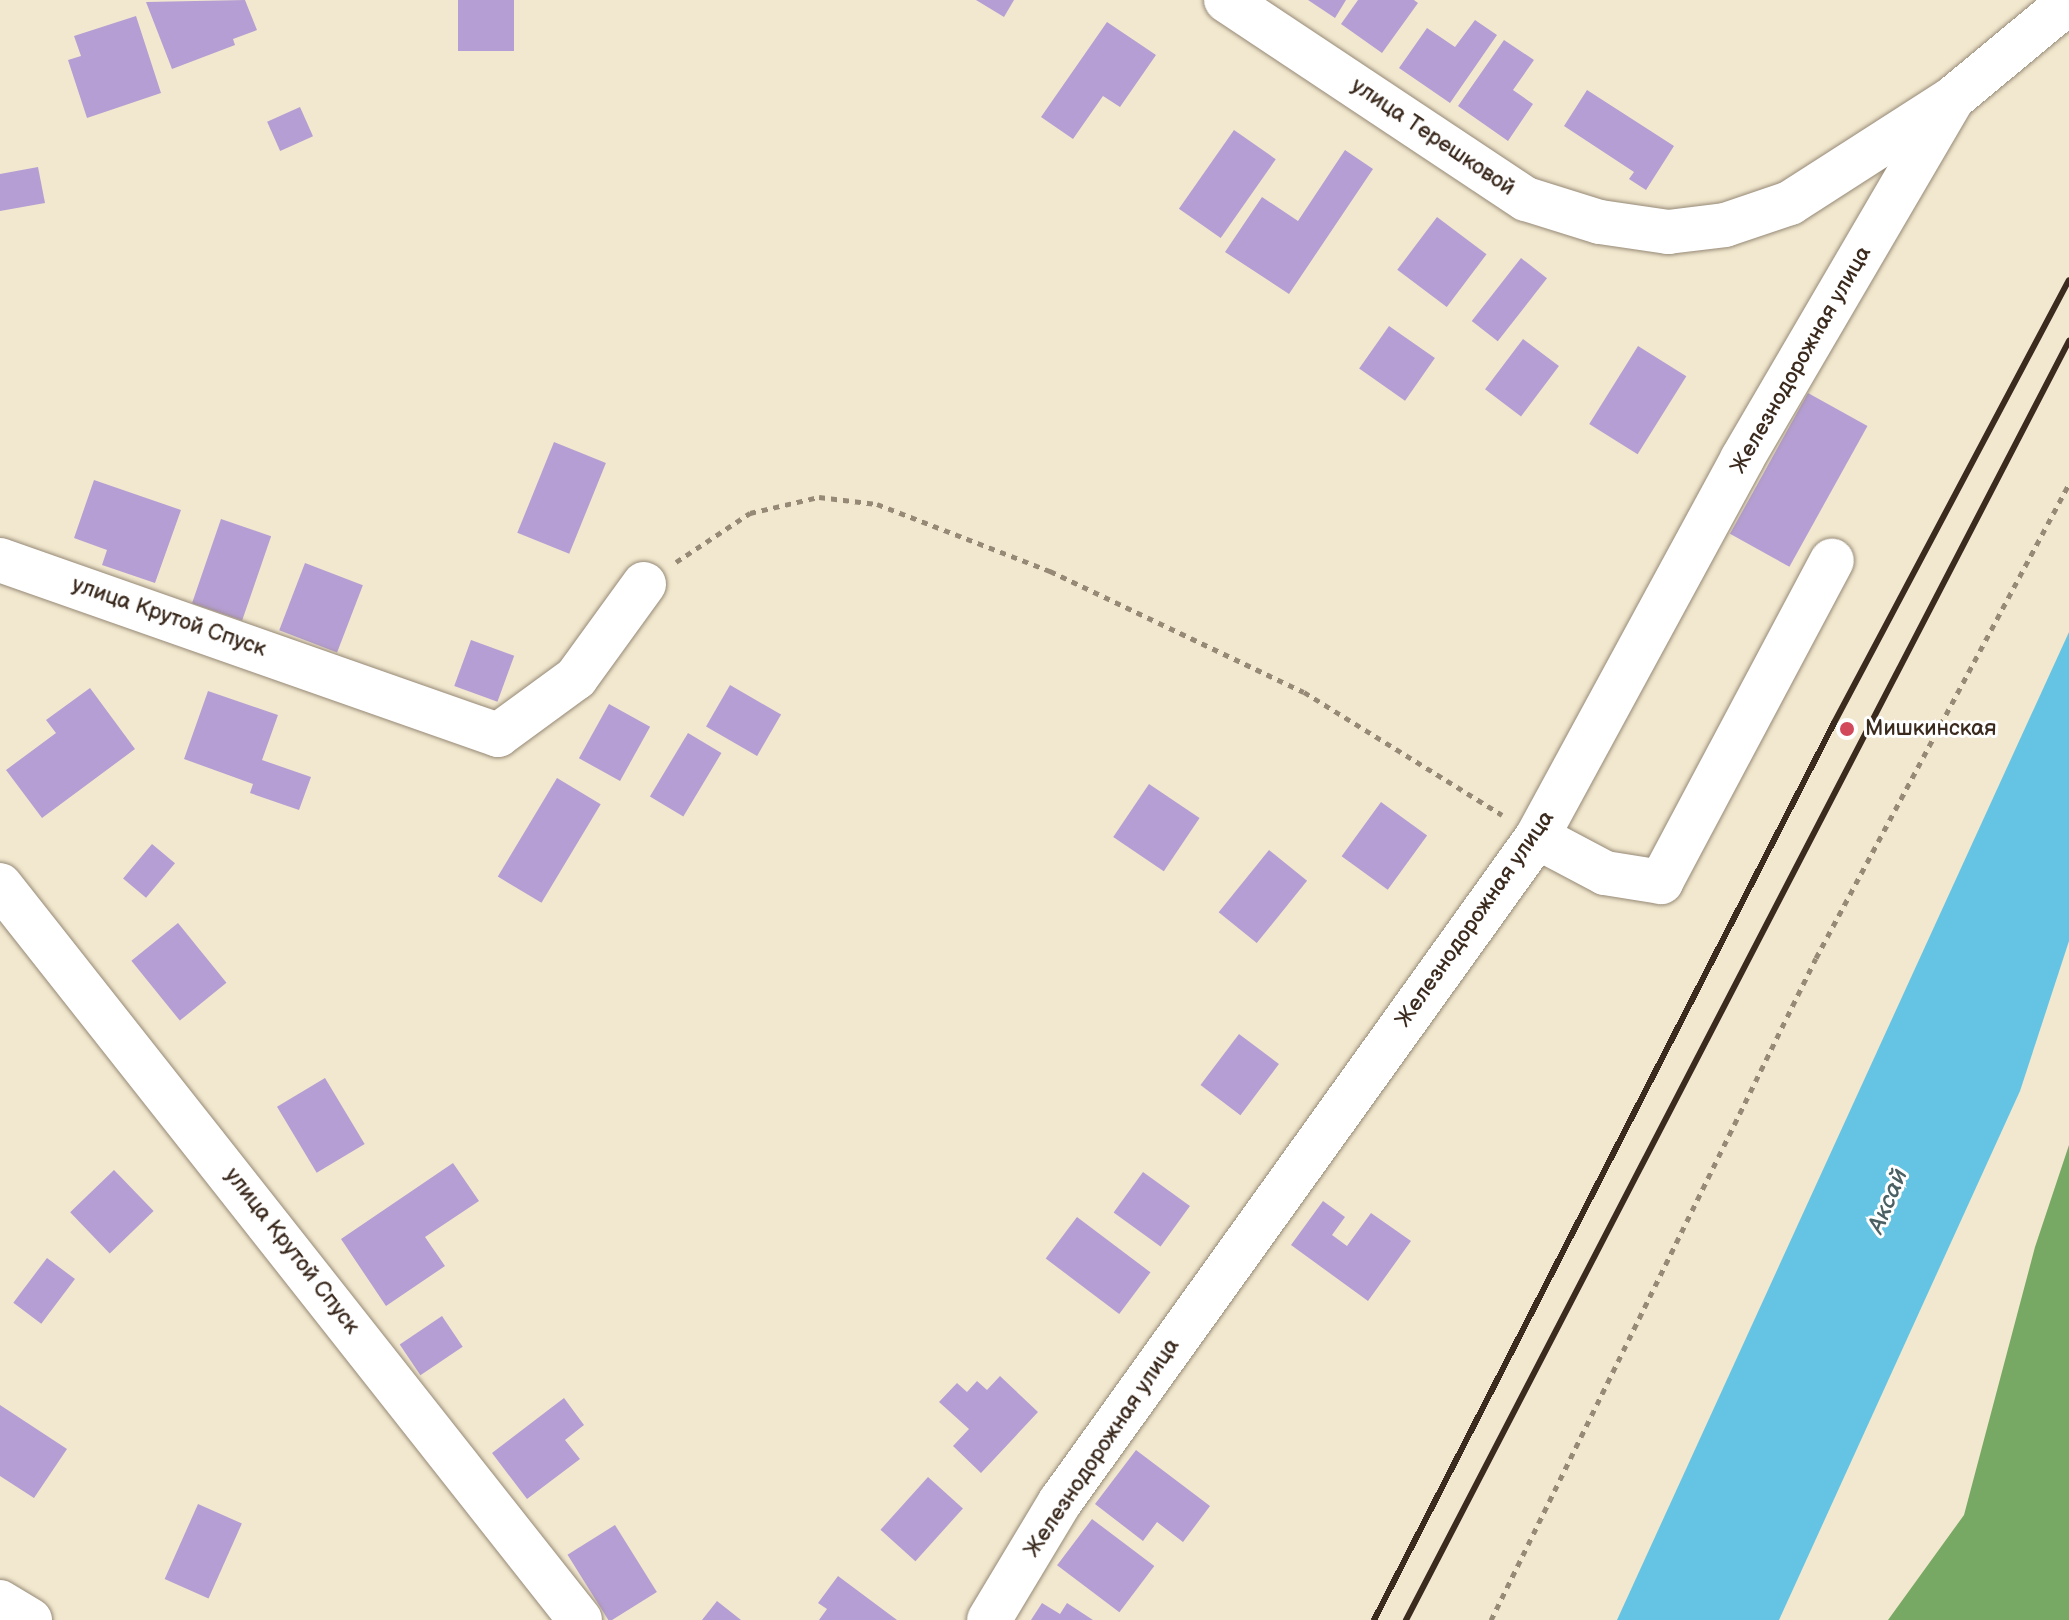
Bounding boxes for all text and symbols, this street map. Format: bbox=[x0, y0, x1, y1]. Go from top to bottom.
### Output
street label: улица Терешковой bbox=[1346, 72, 1520, 202]
street label: Железнодорожная улица bbox=[1725, 242, 1877, 478]
street label: улица Крутой Спуск bbox=[68, 571, 270, 663]
place label: Мишкинская bbox=[1865, 716, 1996, 742]
marker: Мишкинская bbox=[1836, 718, 1858, 740]
street label: Железнодорожная улица bbox=[1390, 806, 1560, 1032]
street label: улица Крутой Спуск bbox=[219, 1163, 365, 1339]
water label: Аксай bbox=[1862, 1165, 1914, 1237]
street label: Железнодорожная улица bbox=[1019, 1334, 1185, 1562]

